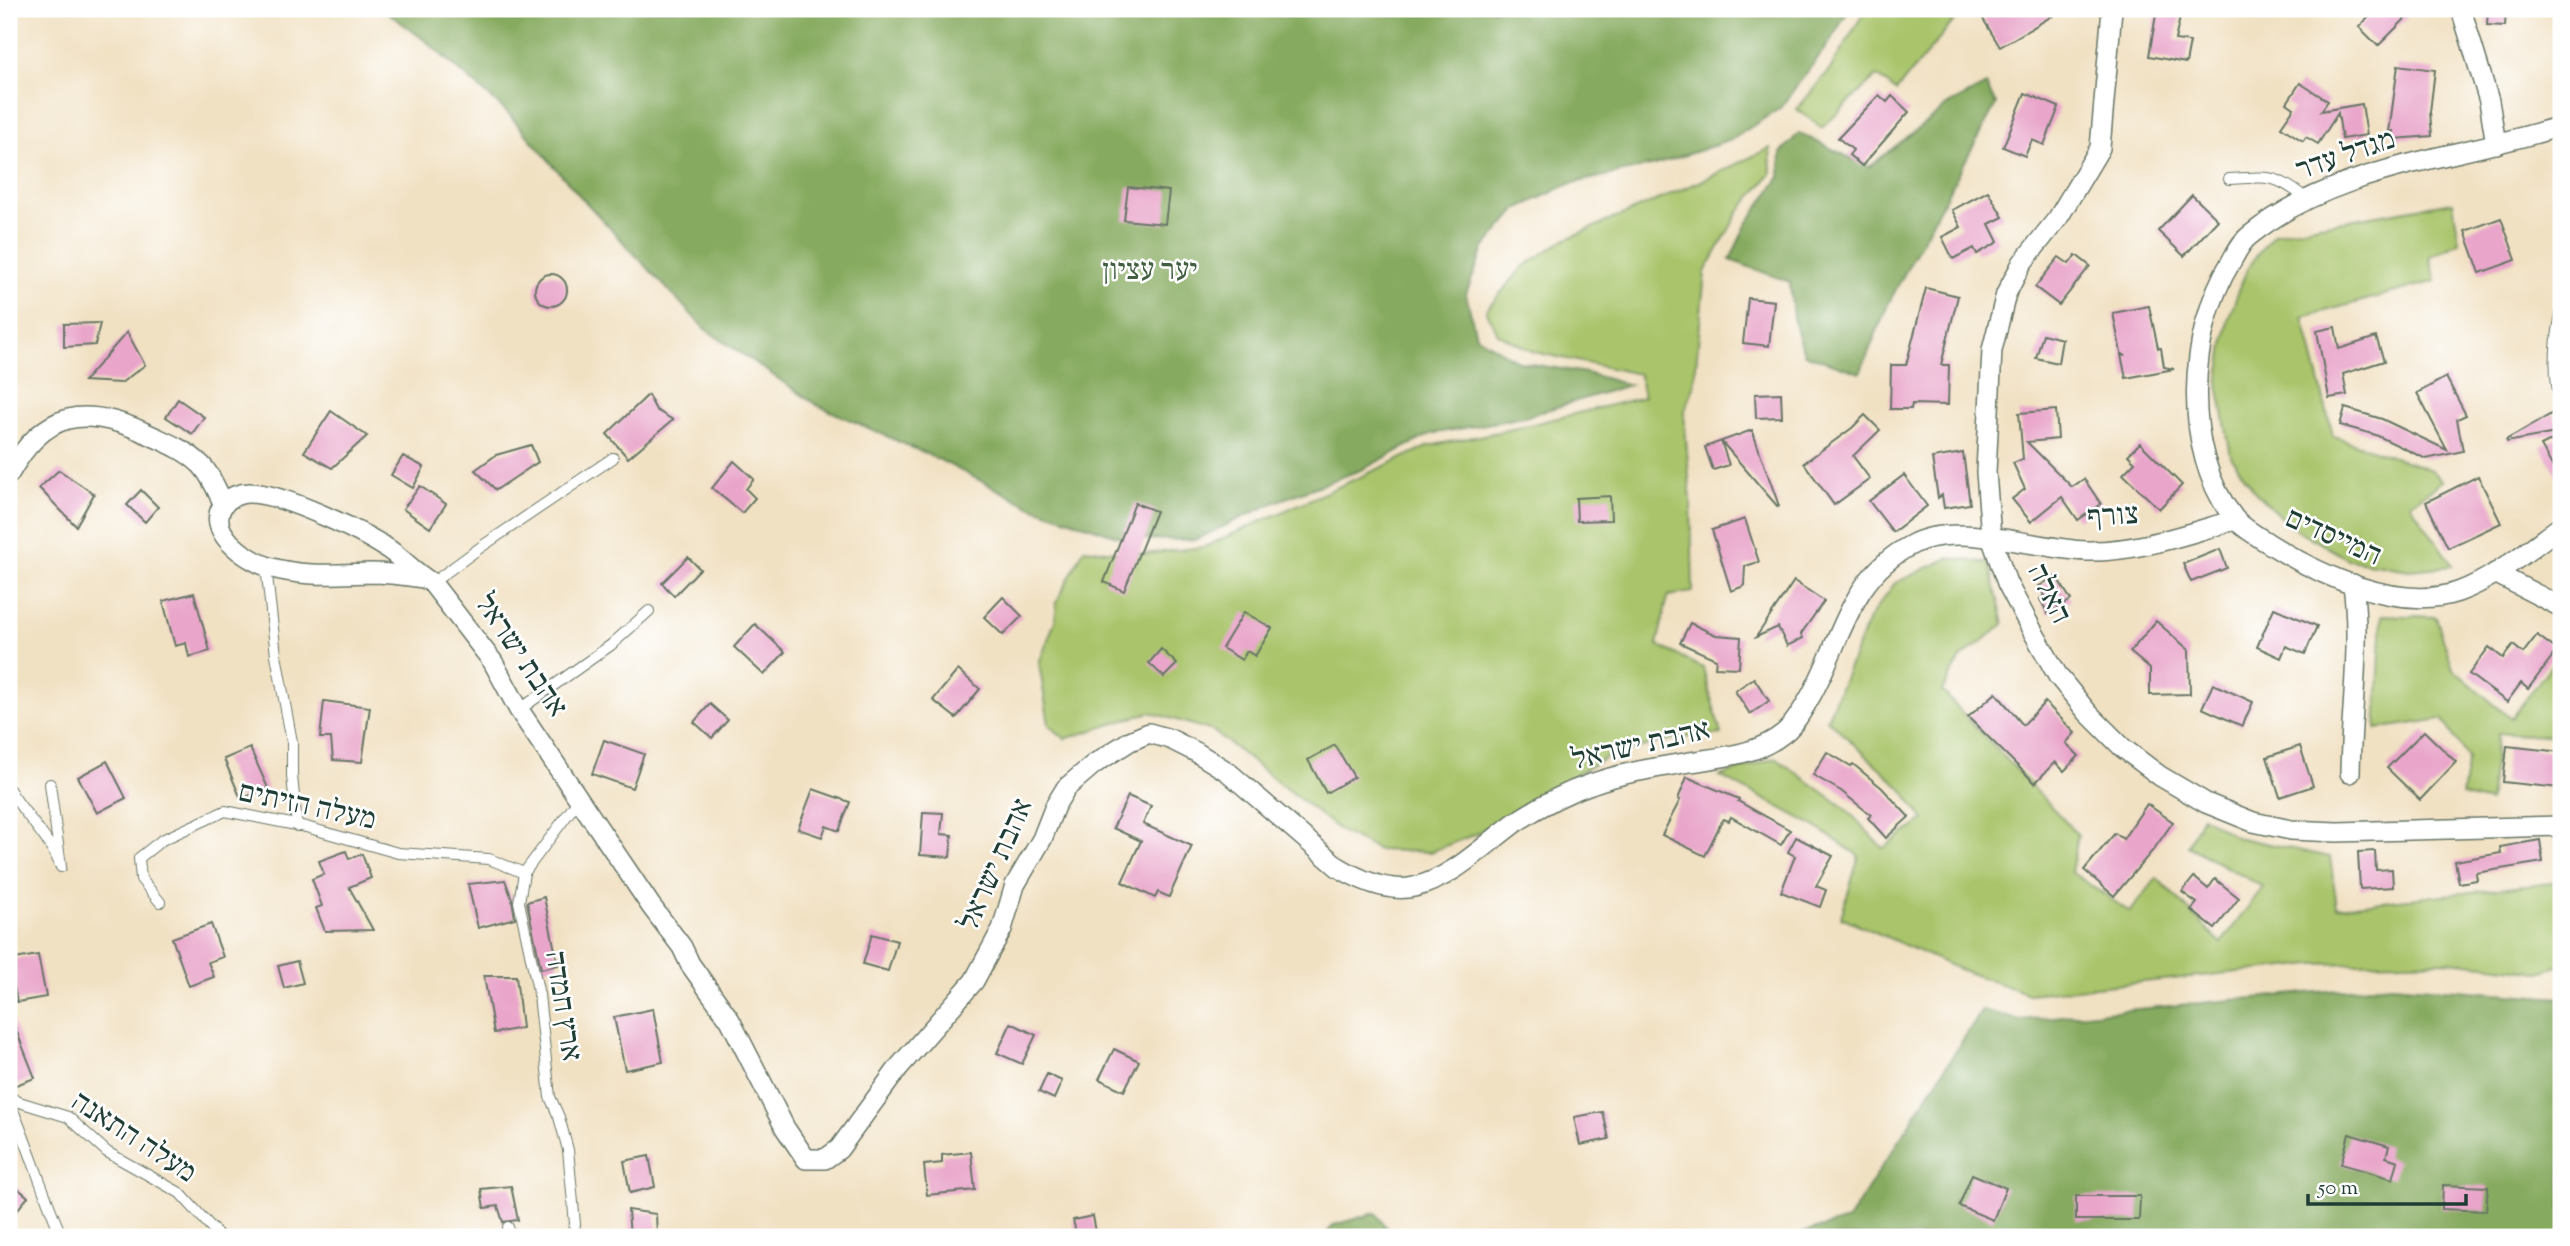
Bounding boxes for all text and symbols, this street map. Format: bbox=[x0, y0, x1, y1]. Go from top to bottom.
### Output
street label: מגדל עדר bbox=[2290, 119, 2402, 193]
park label: יער עציון bbox=[1103, 250, 1197, 293]
street label: צורף bbox=[2086, 494, 2140, 540]
street label: המייסדים bbox=[2278, 498, 2388, 578]
street label: האלה bbox=[2015, 557, 2081, 631]
street label: אהבת ישראל bbox=[463, 586, 577, 726]
street label: אהבת ישראל bbox=[1567, 709, 1715, 783]
street label: מעלה הזיתים bbox=[234, 771, 380, 843]
street label: אהבת ישראל bbox=[949, 792, 1045, 938]
street label: ארץ חמדה bbox=[532, 948, 592, 1064]
street label: מעלה התאנה bbox=[62, 1081, 204, 1195]
scale bar bbox=[2308, 1162, 2465, 1206]
text: 50 m bbox=[2317, 1174, 2358, 1204]

